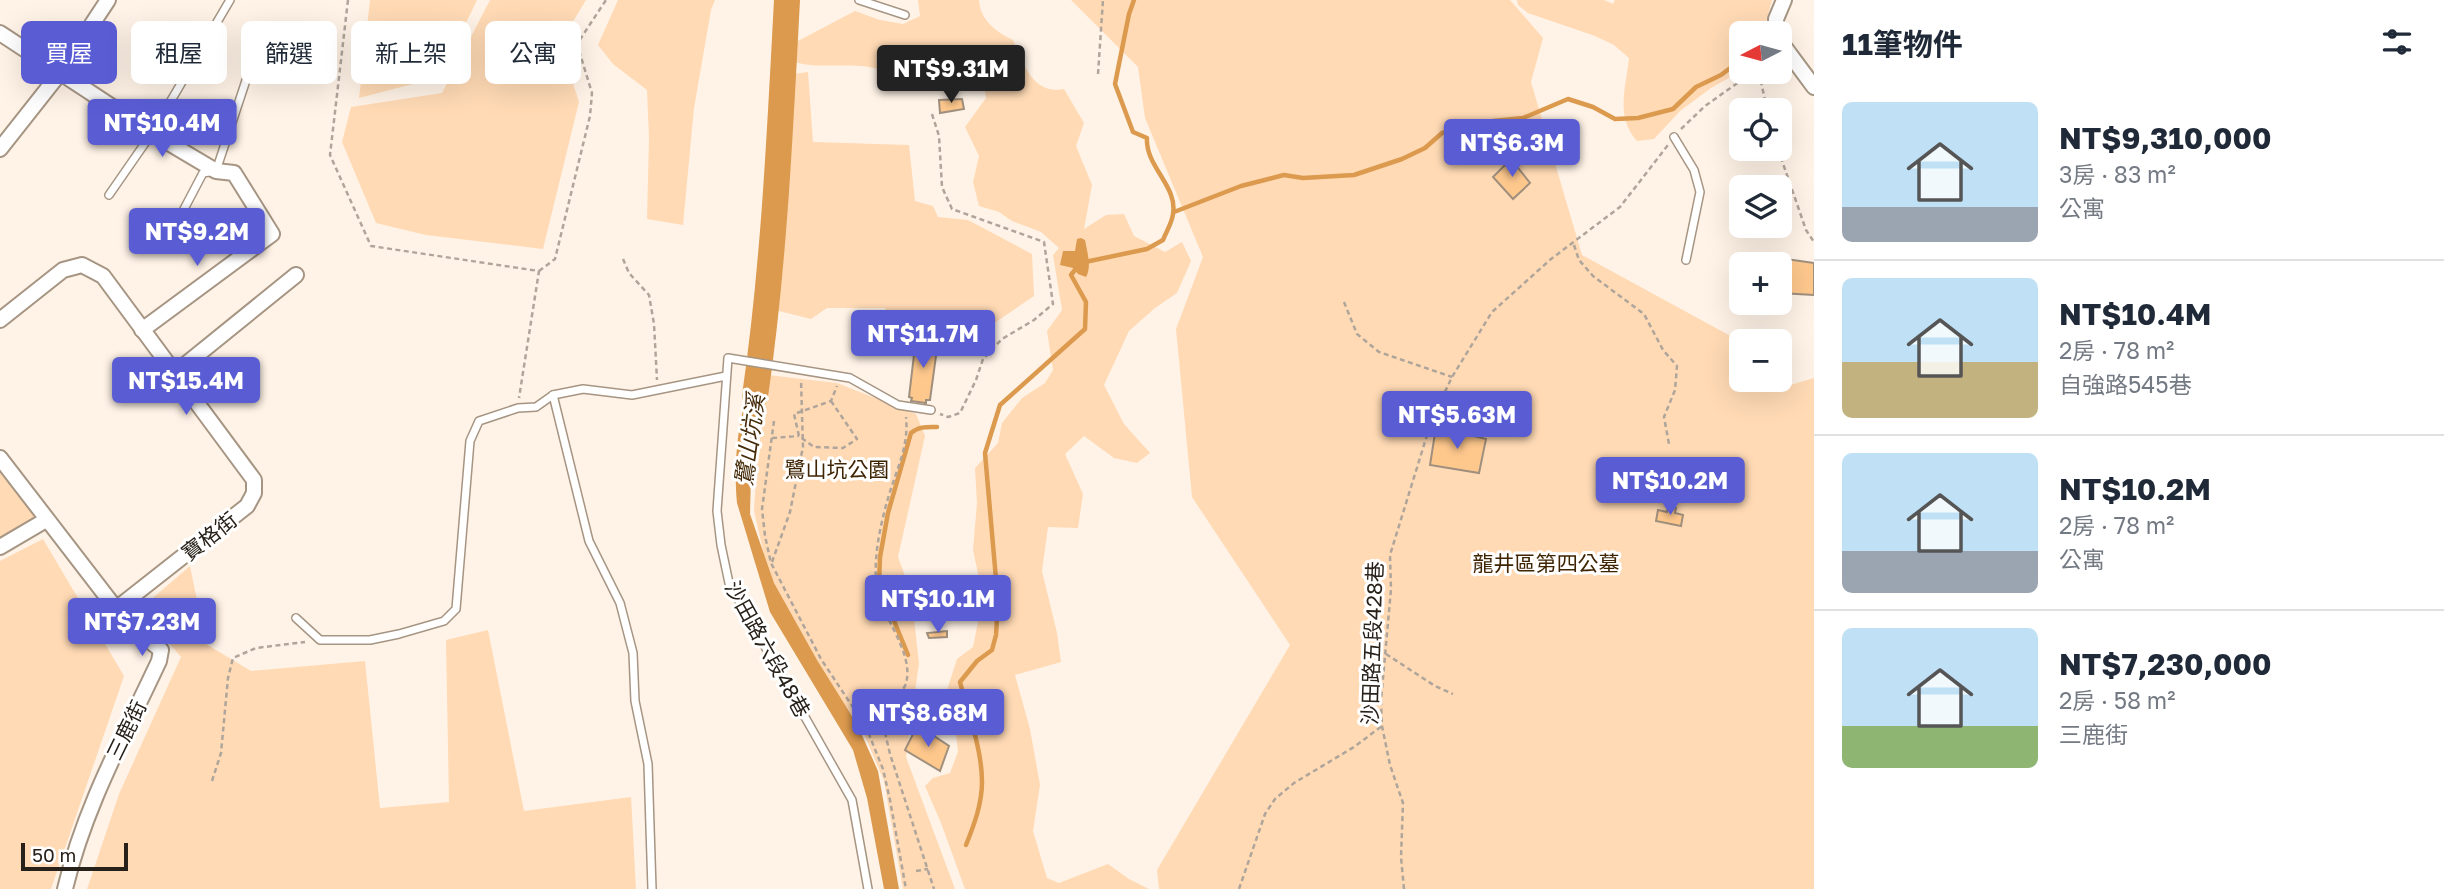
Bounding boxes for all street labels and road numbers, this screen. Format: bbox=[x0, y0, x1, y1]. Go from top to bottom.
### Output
street label: 寶格街 bbox=[176, 506, 242, 566]
street label: 沙田路五段428巷 bbox=[1356, 561, 1388, 725]
street label: 沙田路六段48巷 bbox=[720, 576, 816, 722]
street label: 三鹿街 bbox=[101, 696, 151, 764]

